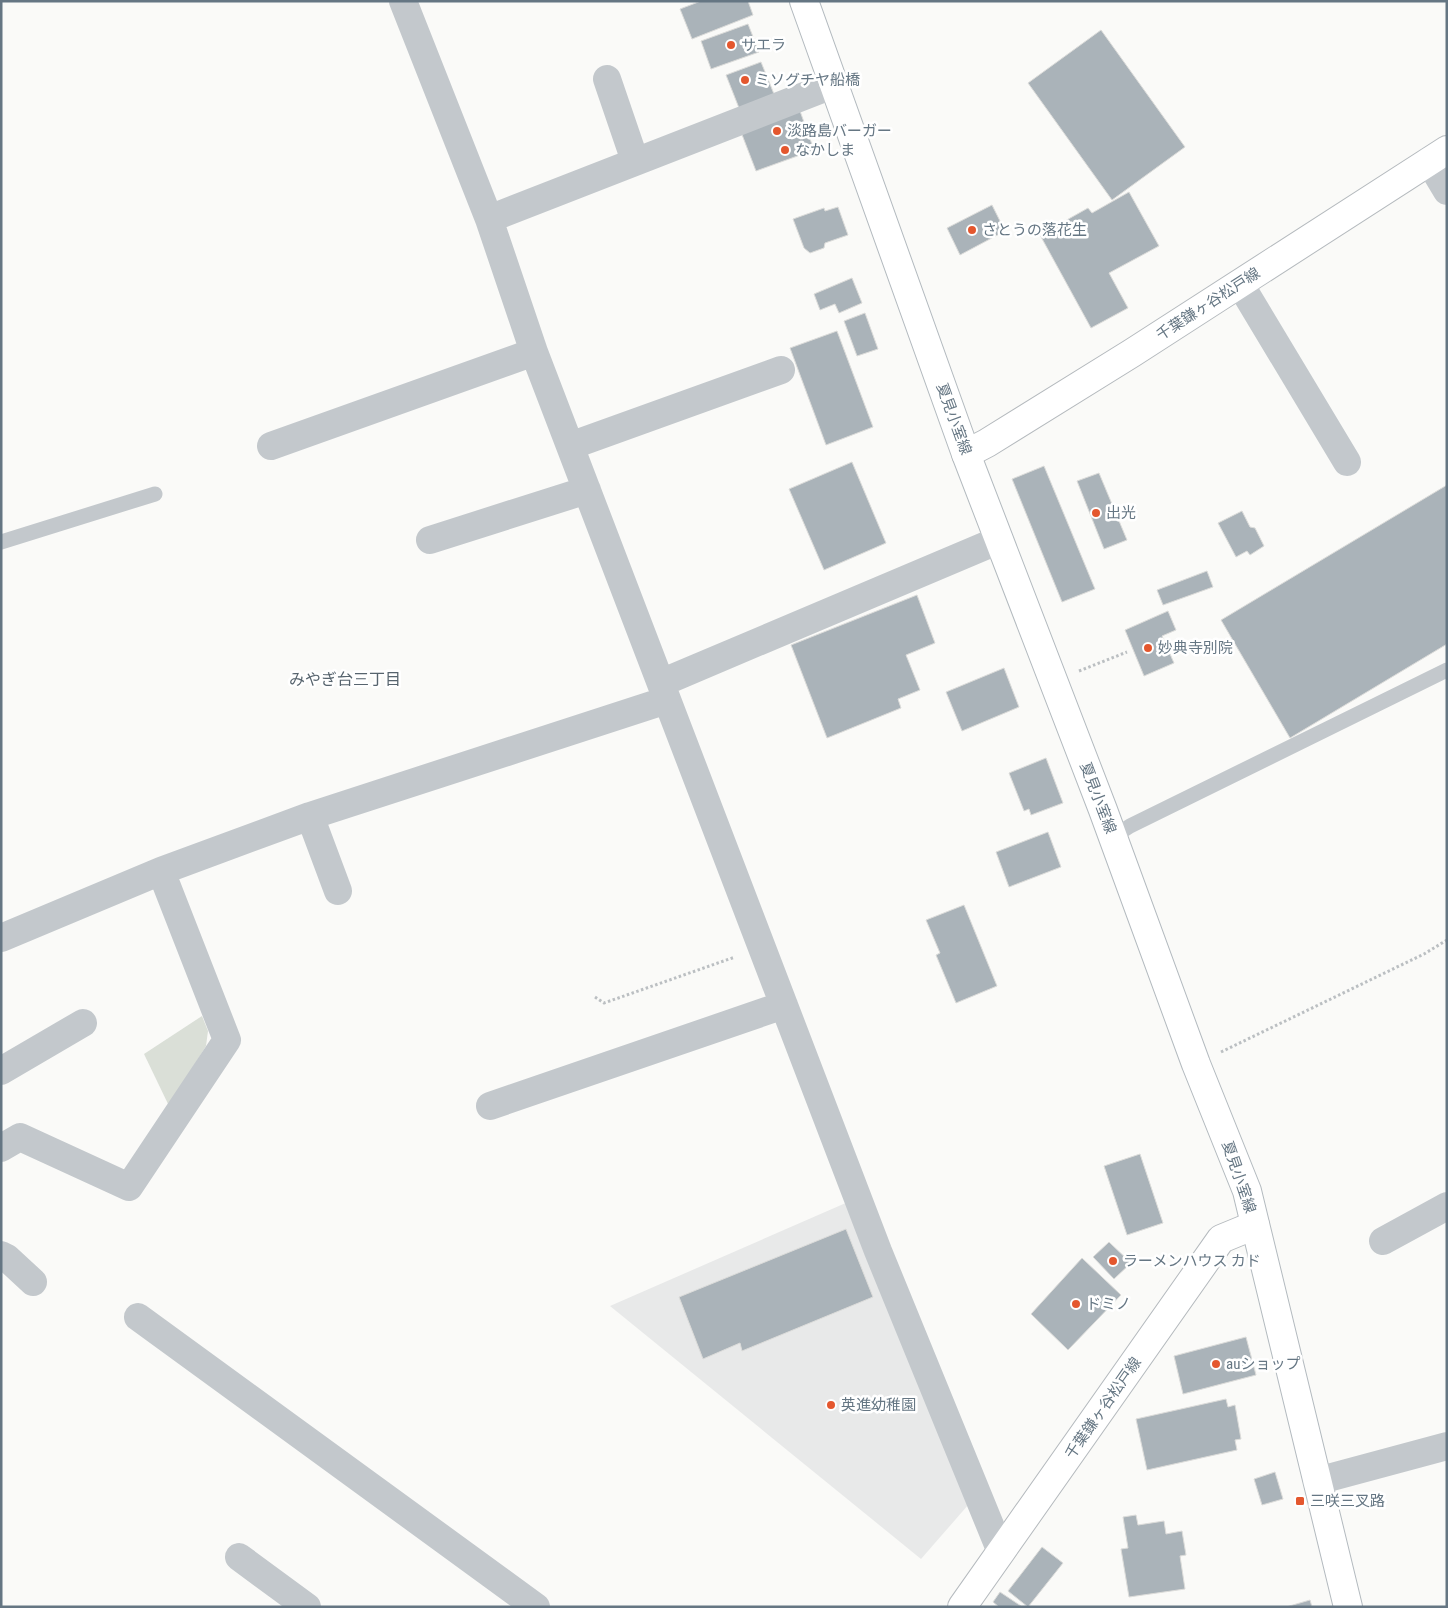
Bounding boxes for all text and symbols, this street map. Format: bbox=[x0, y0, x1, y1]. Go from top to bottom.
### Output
place label: サエラ bbox=[741, 36, 786, 54]
marker: サエラ bbox=[725, 39, 737, 51]
place label: ミソグチヤ船橋 bbox=[755, 71, 860, 89]
marker: ミソグチヤ船橋 bbox=[739, 74, 751, 86]
place label: 淡路島バーガー bbox=[787, 122, 892, 140]
marker: 淡路島バーガー bbox=[771, 125, 783, 137]
place label: なかしま bbox=[795, 141, 855, 159]
marker: なかしま bbox=[779, 144, 791, 156]
place label: さとうの落花生 bbox=[982, 221, 1087, 239]
marker: さとうの落花生 bbox=[966, 224, 978, 236]
street label: 千葉鎌ヶ谷松戸線 bbox=[1153, 264, 1263, 344]
street label: 夏見小室線 bbox=[933, 381, 975, 457]
place label: 出光 bbox=[1106, 504, 1136, 522]
marker: 出光 bbox=[1090, 507, 1102, 519]
place label: 妙典寺別院 bbox=[1158, 639, 1233, 657]
marker: 妙典寺別院 bbox=[1142, 642, 1154, 654]
district label: みやぎ台三丁目 bbox=[289, 670, 401, 689]
street label: 夏見小室線 bbox=[1076, 760, 1120, 836]
street label: 夏見小室線 bbox=[1218, 1139, 1260, 1215]
place label: ラーメンハウス カド bbox=[1123, 1252, 1261, 1270]
marker: ラーメンハウス カド bbox=[1107, 1255, 1119, 1267]
place label: ドミノ bbox=[1086, 1295, 1131, 1313]
marker: ドミノ bbox=[1070, 1298, 1082, 1310]
street label: 千葉鎌ヶ谷松戸線 bbox=[1061, 1354, 1145, 1462]
place label: auショップ bbox=[1226, 1355, 1300, 1373]
marker: auショップ bbox=[1210, 1358, 1222, 1370]
place label: 英進幼稚園 bbox=[841, 1396, 916, 1414]
marker: 英進幼稚園 bbox=[825, 1399, 837, 1411]
place label: 三咲三叉路 bbox=[1310, 1492, 1385, 1510]
marker: 三咲三叉路 bbox=[1294, 1495, 1306, 1507]

